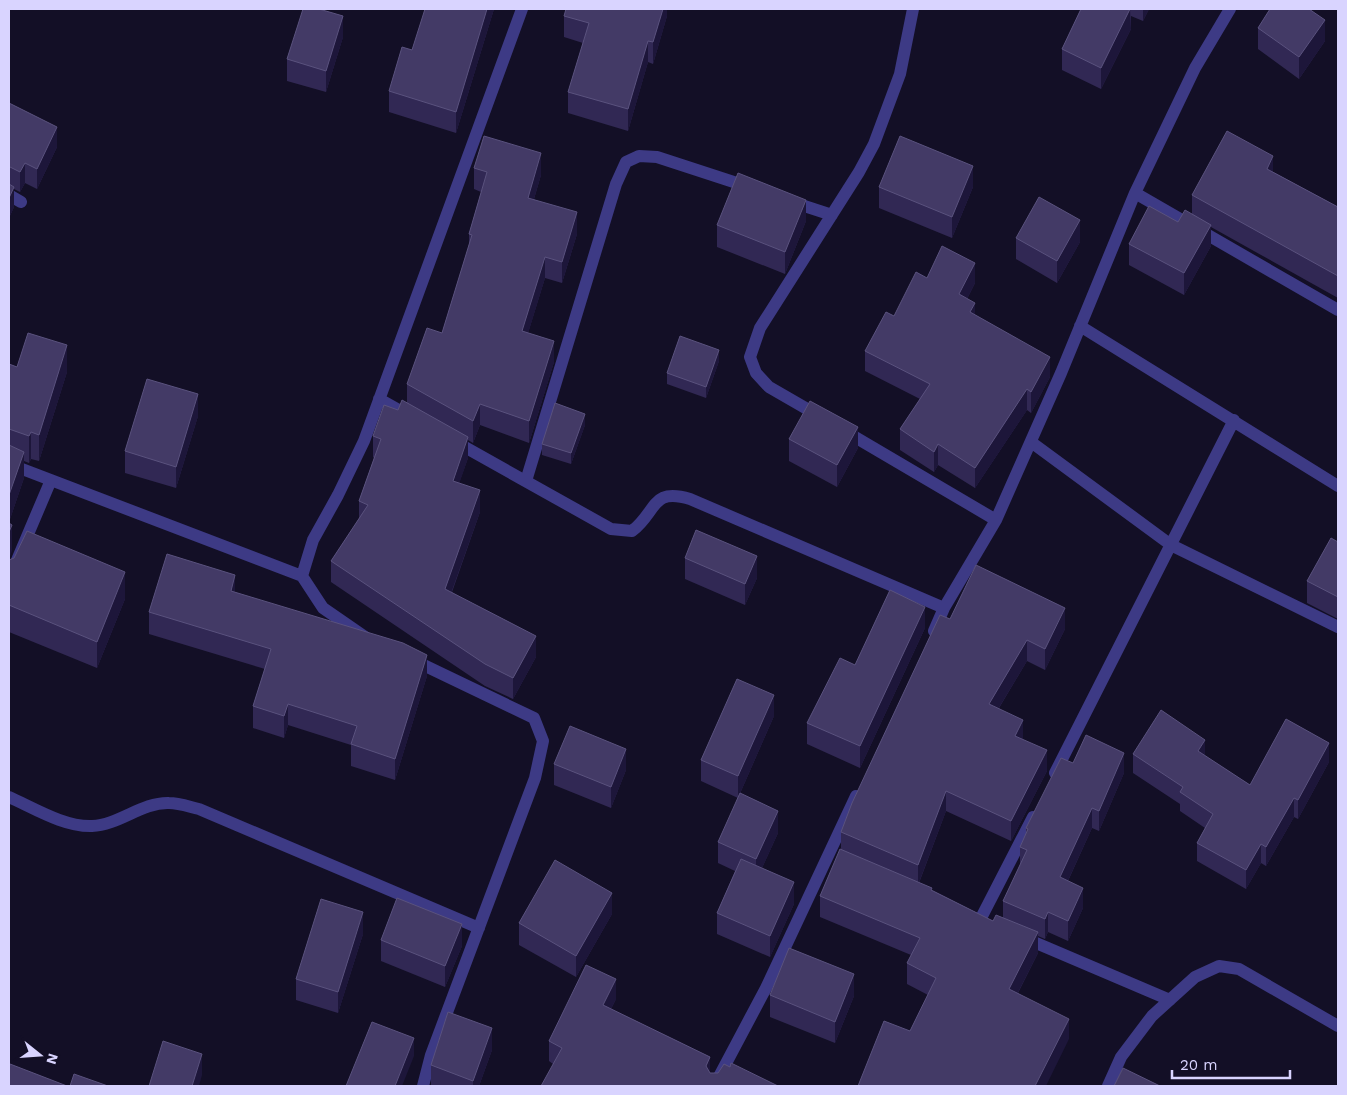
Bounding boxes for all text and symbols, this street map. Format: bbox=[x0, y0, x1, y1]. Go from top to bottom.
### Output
north arrow bbox=[15, 1030, 65, 1080]
scale bar bbox=[1172, 1048, 1290, 1080]
text: N bbox=[43, 1052, 62, 1066]
text: 20 m bbox=[1180, 1056, 1218, 1074]

